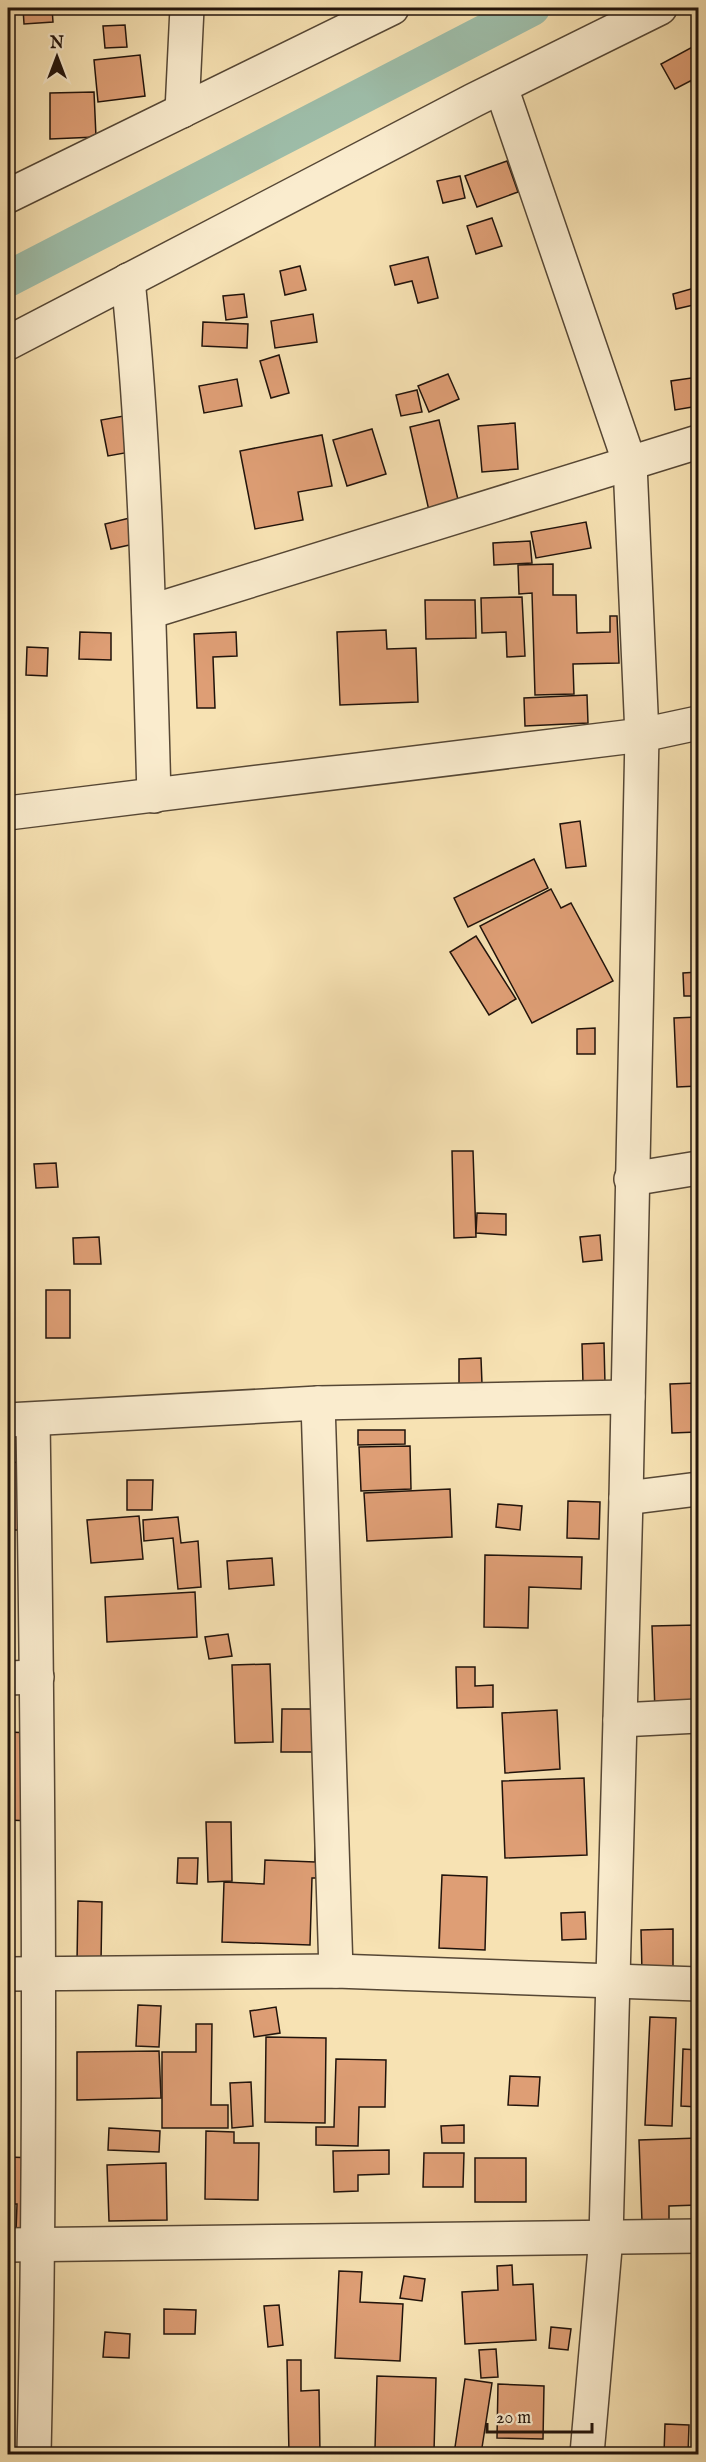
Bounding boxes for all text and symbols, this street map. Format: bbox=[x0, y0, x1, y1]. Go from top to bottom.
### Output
north arrow bbox=[27, 27, 87, 87]
text: N bbox=[49, 34, 64, 54]
scale bar bbox=[487, 2396, 592, 2434]
text: 20 m bbox=[496, 2407, 531, 2430]

